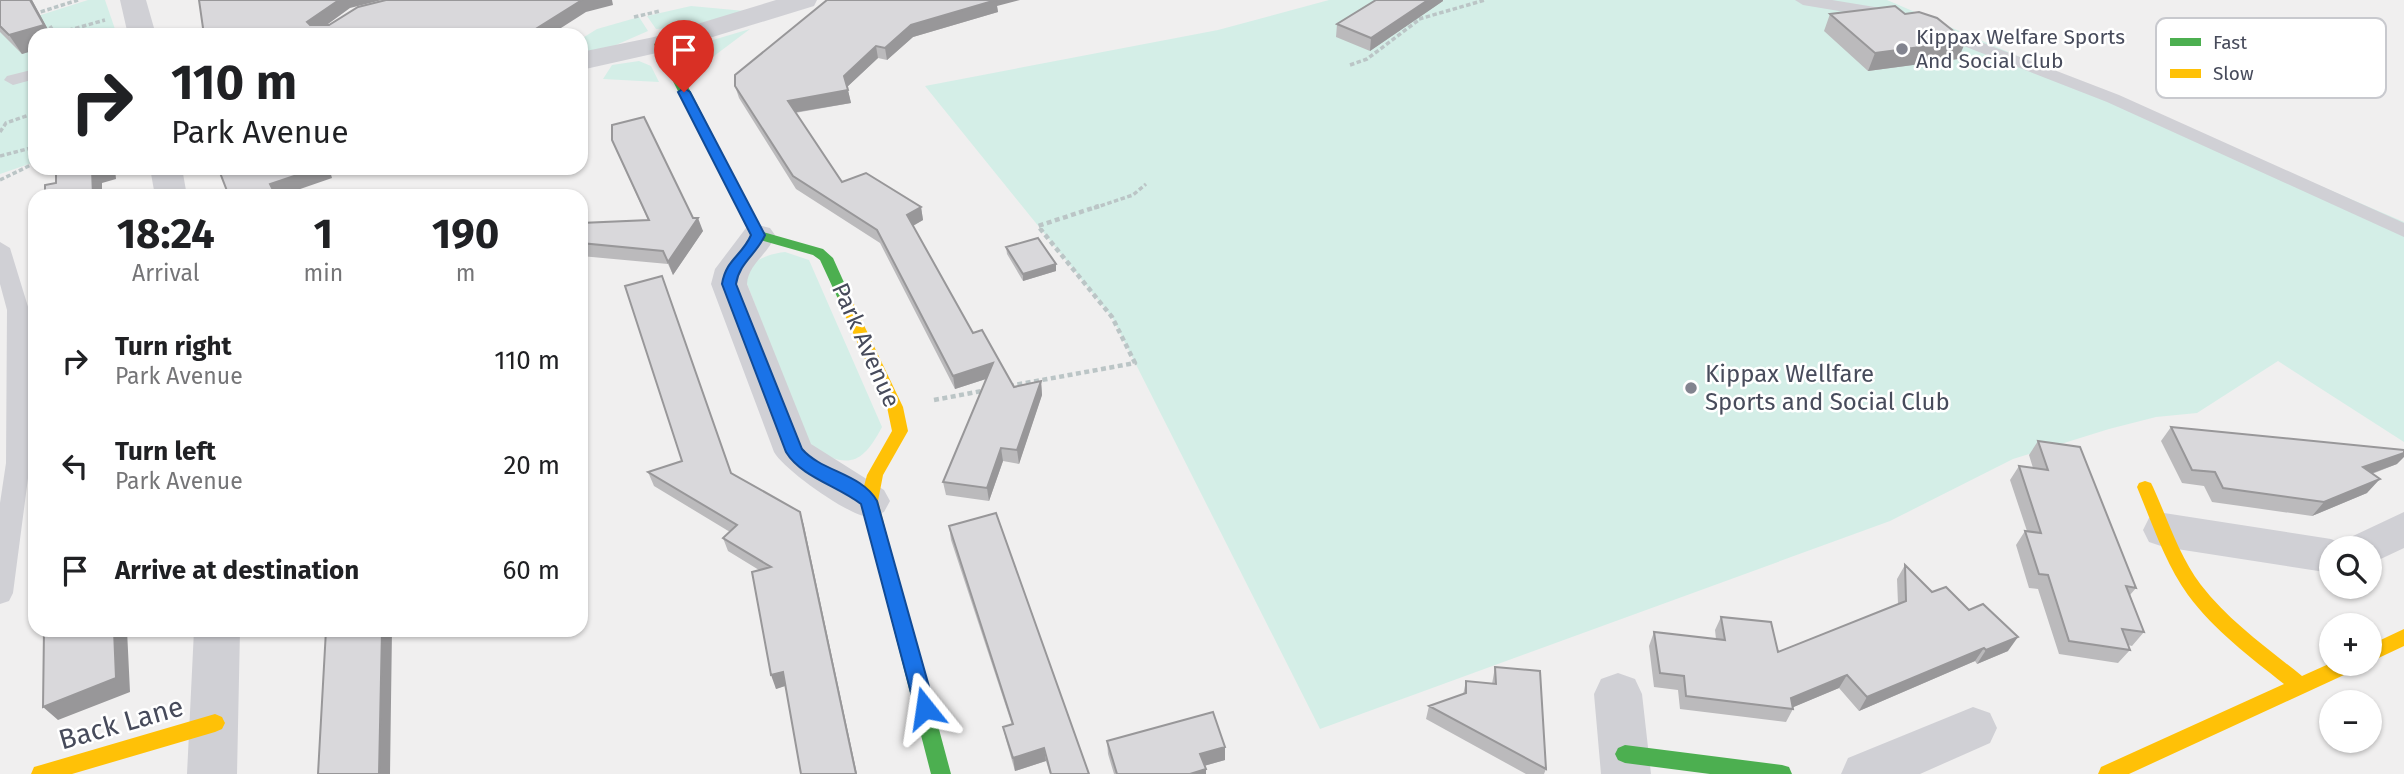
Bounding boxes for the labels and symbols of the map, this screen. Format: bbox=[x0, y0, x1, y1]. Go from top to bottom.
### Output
legend bbox=[2156, 18, 2386, 98]
pin bbox=[654, 20, 714, 92]
place label: Kippax Welfare Sports And Social Club bbox=[1916, 24, 2125, 74]
text: Fast bbox=[2213, 31, 2247, 54]
marker: Kippax Welfare Sports And Social Club bbox=[1894, 41, 1910, 57]
text: Slow bbox=[2213, 62, 2254, 85]
street label: Park Avenue bbox=[826, 278, 906, 412]
place label: Kippax Wellfare Sports and Social Club bbox=[1705, 360, 1950, 416]
marker: Kippax Wellfare Sports and Social Club bbox=[1683, 380, 1699, 396]
position arrow bbox=[888, 671, 962, 745]
street label: Back Lane bbox=[55, 690, 187, 756]

